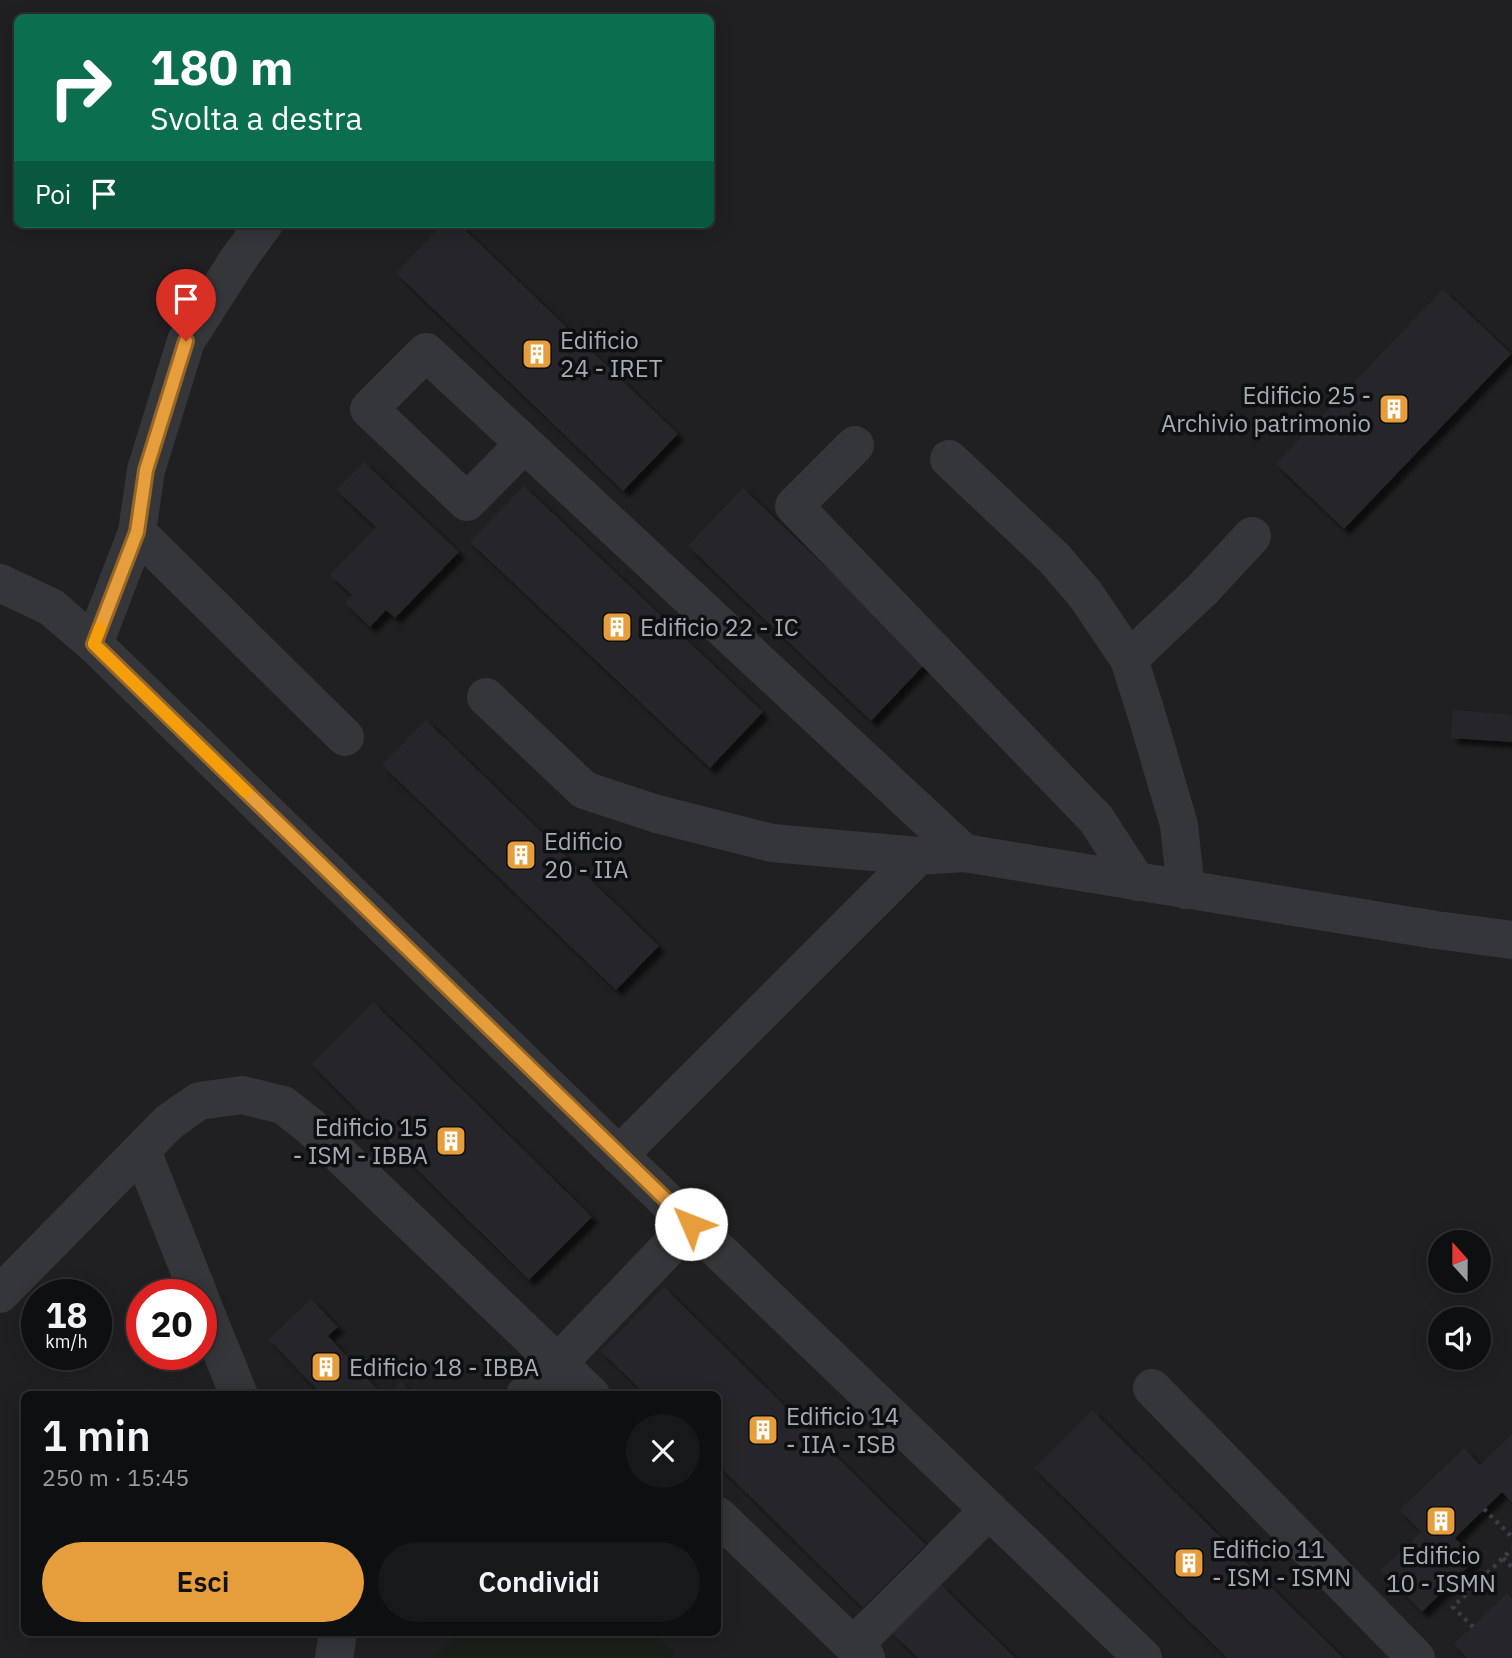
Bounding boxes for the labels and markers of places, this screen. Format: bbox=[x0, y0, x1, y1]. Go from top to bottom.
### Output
pin bbox=[156, 269, 216, 341]
place label: Edificio 24 - IRET bbox=[560, 324, 663, 384]
building icon: Edificio 24 - IRET bbox=[520, 337, 554, 371]
place label: Edificio 25 - Archivio patrimonio bbox=[1161, 379, 1371, 439]
building icon: Edificio 25 - Archivio patrimonio bbox=[1377, 392, 1411, 426]
building icon: Edificio 22 - IC bbox=[600, 610, 634, 644]
place label: Edificio 22 - IC bbox=[640, 611, 799, 643]
place label: Edificio 20 - IIA bbox=[544, 825, 628, 885]
building icon: Edificio 20 - IIA bbox=[504, 838, 538, 872]
place label: Edificio 15 - ISM - IBBA bbox=[293, 1111, 428, 1171]
building icon: Edificio 15 - ISM - IBBA bbox=[434, 1124, 468, 1158]
building icon: Edificio 18 - IBBA bbox=[309, 1350, 343, 1384]
place label: Edificio 18 - IBBA bbox=[349, 1351, 539, 1383]
place label: Edificio 14 - IIA - ISB bbox=[786, 1400, 899, 1460]
building icon: Edificio 14 - IIA - ISB bbox=[746, 1413, 780, 1447]
building icon: Edificio 10 - ISMN bbox=[1424, 1504, 1458, 1538]
place label: Edificio 11 - ISM - ISMN bbox=[1212, 1533, 1351, 1593]
place label: Edificio 10 - ISMN bbox=[1386, 1539, 1496, 1599]
building icon: Edificio 11 - ISM - ISMN bbox=[1172, 1546, 1206, 1580]

